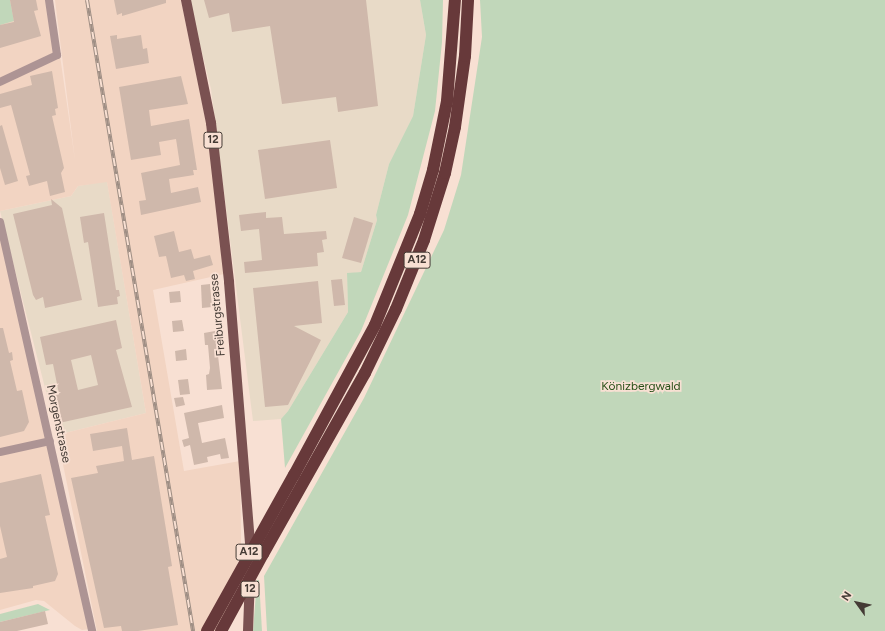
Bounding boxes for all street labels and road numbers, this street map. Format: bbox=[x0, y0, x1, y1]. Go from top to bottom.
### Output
road number: 12 bbox=[203, 131, 223, 149]
road number: A12 bbox=[403, 251, 431, 269]
street label: Freiburgstrasse bbox=[207, 273, 229, 357]
street label: Morgenstrasse bbox=[43, 384, 73, 464]
road number: A12 bbox=[235, 543, 263, 561]
road number: 12 bbox=[240, 580, 260, 598]

